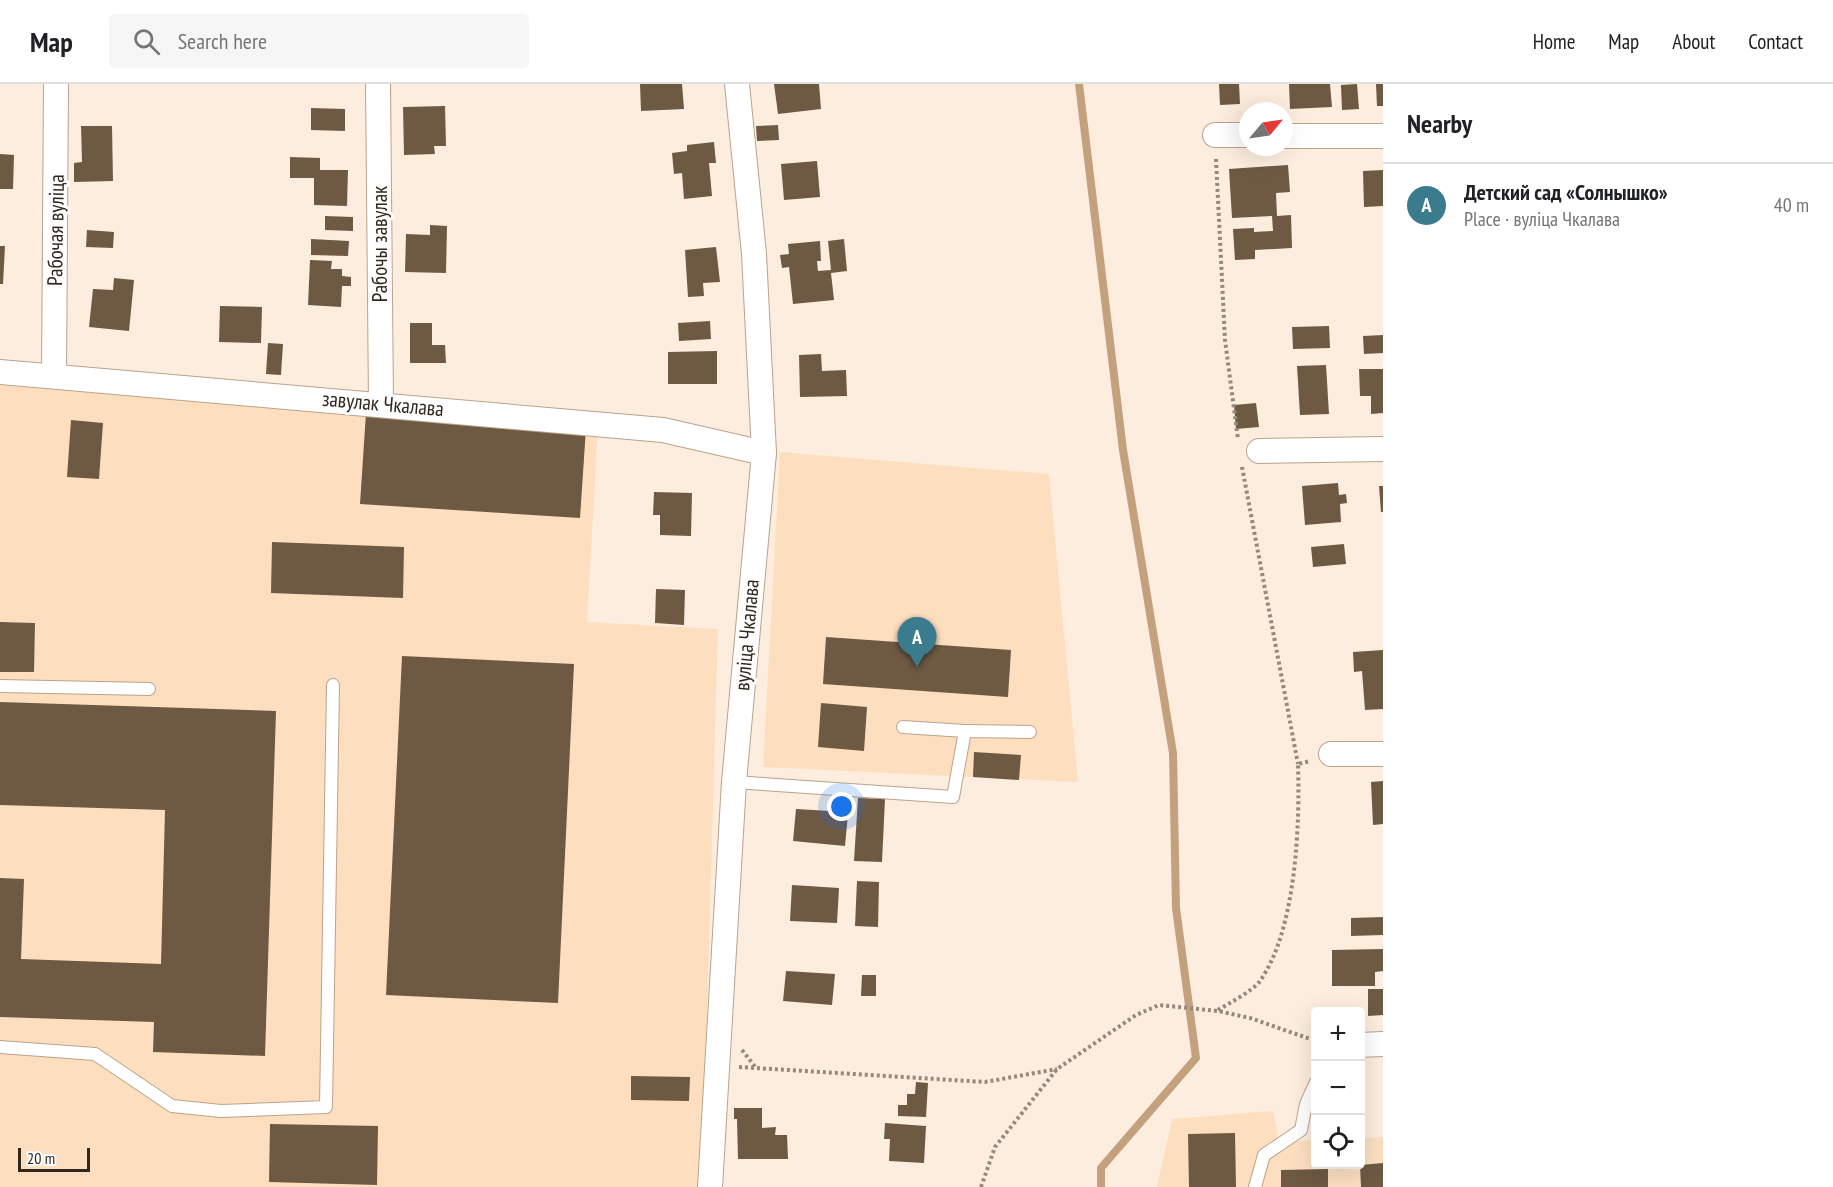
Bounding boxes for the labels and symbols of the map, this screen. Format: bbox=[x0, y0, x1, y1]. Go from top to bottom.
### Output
north arrow bbox=[1239, 102, 1293, 156]
street label: Рабочая вуліца bbox=[41, 174, 70, 286]
street label: Рабочы завулак bbox=[366, 186, 393, 302]
street label: завулак Чкалава bbox=[321, 385, 445, 422]
street label: вуліца Чкалава bbox=[728, 578, 765, 692]
pin: A bbox=[898, 618, 936, 667]
your location bbox=[827, 792, 856, 821]
scale bar bbox=[18, 1145, 90, 1172]

